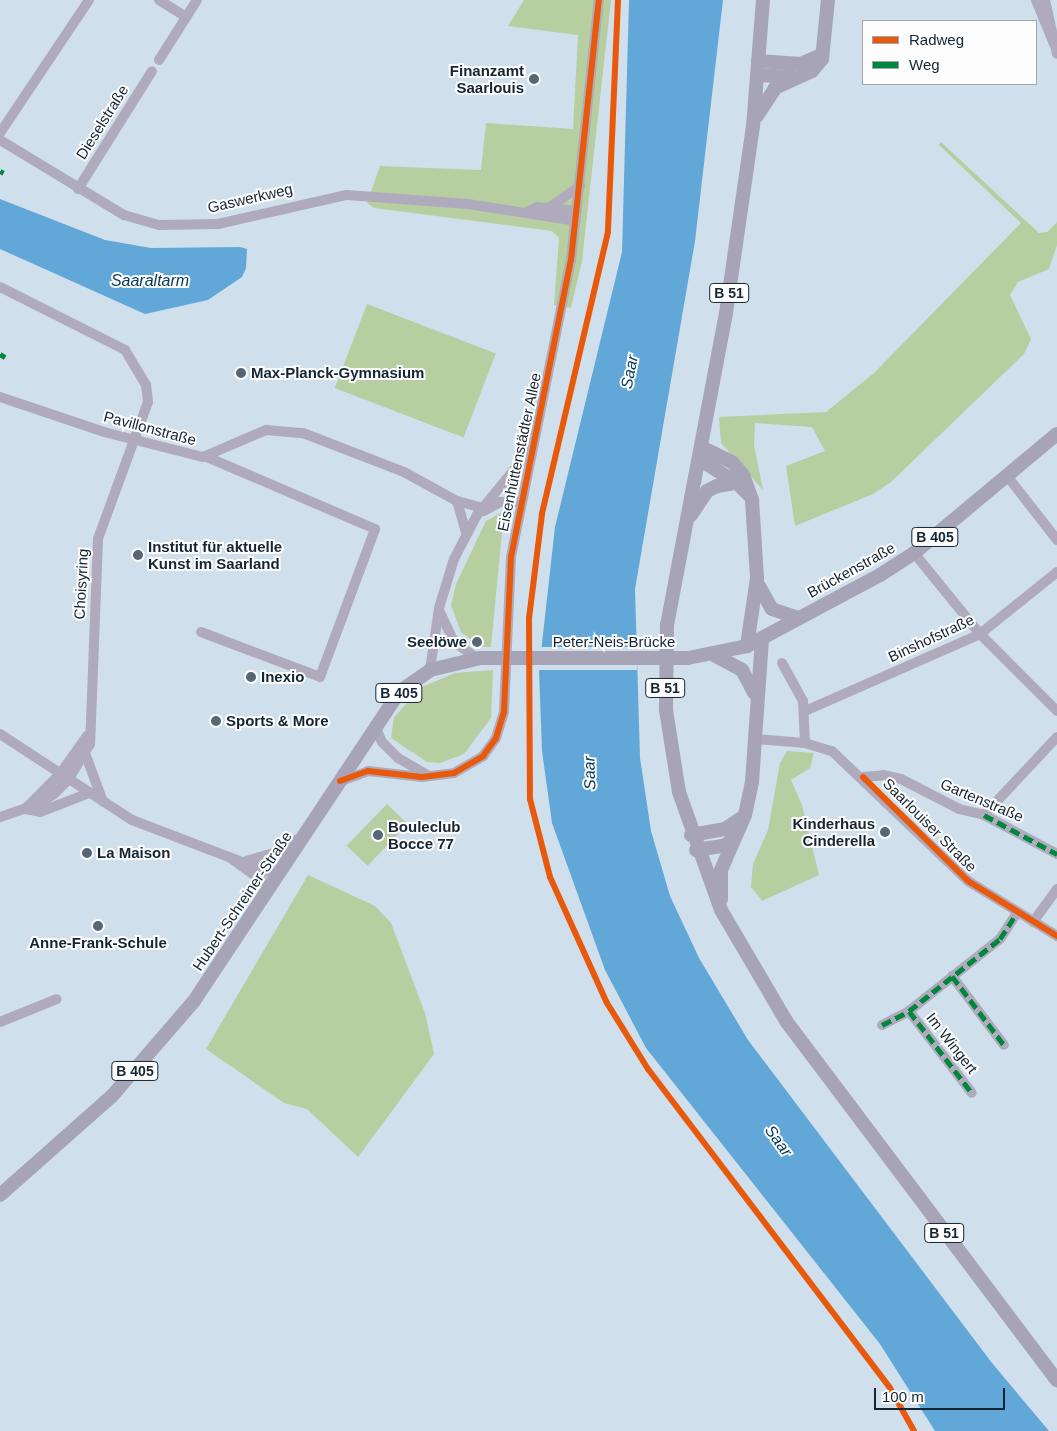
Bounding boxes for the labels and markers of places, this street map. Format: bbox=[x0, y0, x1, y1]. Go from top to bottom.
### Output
place label: Finanzamt Saarlouis bbox=[450, 61, 524, 96]
marker: Finanzamt Saarlouis bbox=[528, 73, 540, 85]
place label: Max-Planck-Gymnasium bbox=[251, 364, 424, 382]
marker: Max-Planck-Gymnasium bbox=[235, 367, 247, 379]
place label: Institut für aktuelle Kunst im Saarland bbox=[148, 537, 282, 572]
marker: Institut für aktuelle Kunst im Saarland bbox=[132, 549, 144, 561]
place label: Seelöwe bbox=[407, 633, 467, 651]
marker: Seelöwe bbox=[471, 636, 483, 648]
place label: Inexio bbox=[261, 668, 304, 686]
marker: Inexio bbox=[245, 671, 257, 683]
place label: Sports & More bbox=[226, 712, 329, 730]
marker: Sports & More bbox=[210, 715, 222, 727]
place label: Kinderhaus Cinderella bbox=[792, 814, 875, 849]
place label: Bouleclub Bocce 77 bbox=[388, 817, 461, 852]
marker: Kinderhaus Cinderella bbox=[879, 826, 891, 838]
marker: Bouleclub Bocce 77 bbox=[372, 829, 384, 841]
place label: La Maison bbox=[97, 844, 170, 862]
marker: La Maison bbox=[81, 847, 93, 859]
marker: Anne-Frank-Schule bbox=[92, 920, 104, 932]
place label: Anne-Frank-Schule bbox=[29, 934, 167, 952]

